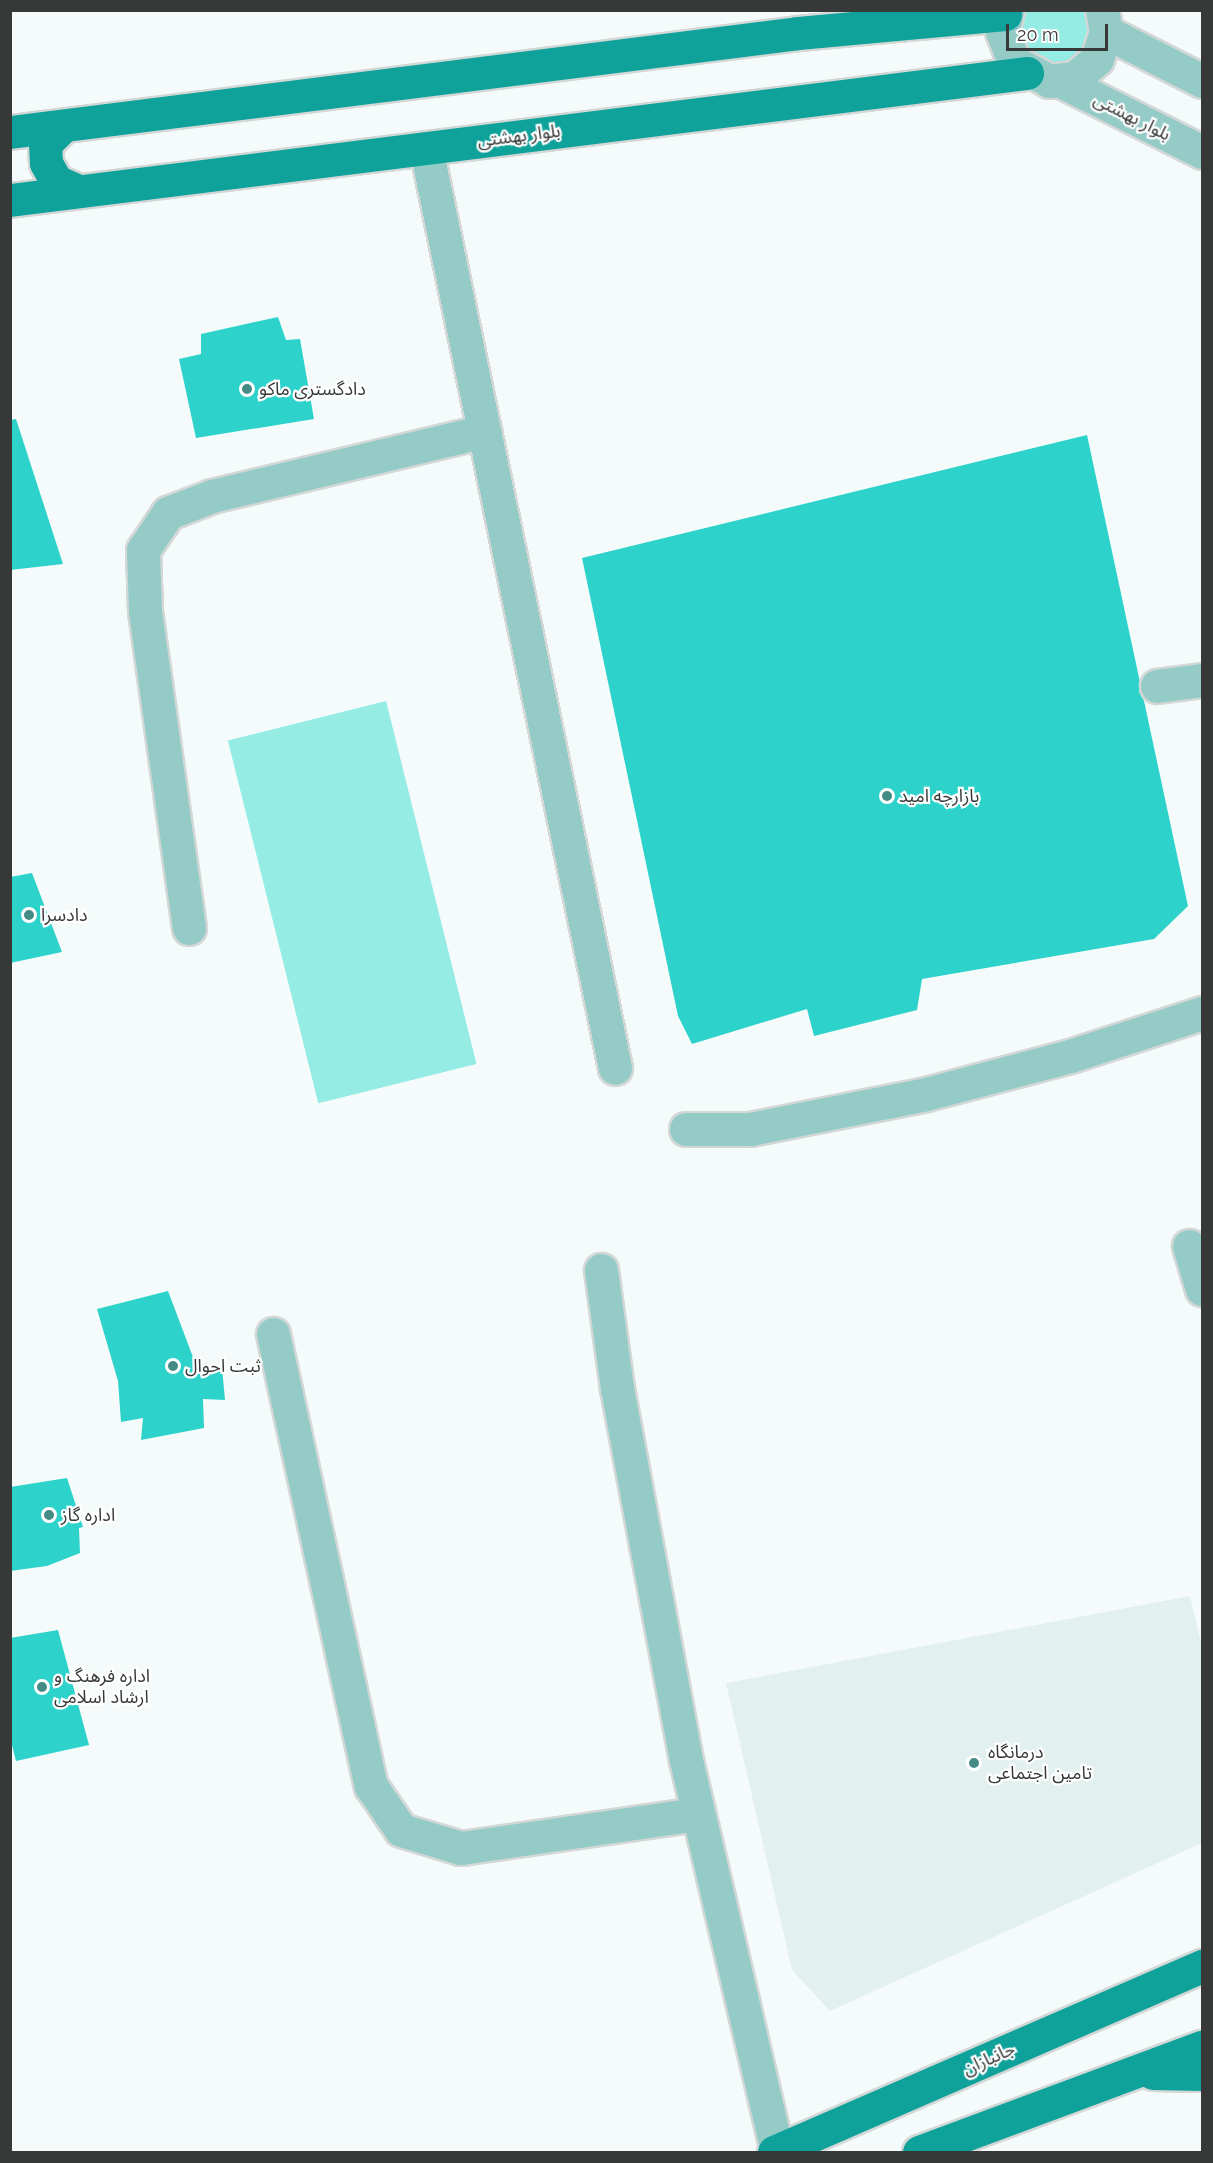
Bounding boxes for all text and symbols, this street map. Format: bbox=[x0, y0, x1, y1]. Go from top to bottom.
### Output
scale bar bbox=[1009, 12, 1111, 50]
text: 20 m bbox=[1017, 24, 1059, 45]
street label: بلوار بهشتی bbox=[1090, 88, 1174, 146]
street label: بلوار بهشتی bbox=[476, 120, 562, 152]
place label: دادگستری ماکو bbox=[259, 378, 366, 400]
marker: دادگستری ماکو bbox=[240, 382, 254, 396]
place label: بازارچه امید bbox=[899, 785, 979, 807]
marker: بازارچه امید bbox=[880, 789, 894, 803]
place label: دادسرا bbox=[41, 904, 88, 926]
marker: دادسرا bbox=[22, 908, 36, 922]
place label: ثبت احوال bbox=[185, 1355, 261, 1377]
marker: ثبت احوال bbox=[166, 1359, 180, 1373]
place label: اداره گاز bbox=[61, 1504, 115, 1526]
marker: اداره گاز bbox=[42, 1508, 56, 1522]
place label: اداره فرهنگ و ارشاد اسلامی bbox=[54, 1666, 150, 1708]
marker: اداره فرهنگ و ارشاد اسلامی bbox=[35, 1680, 49, 1694]
place label: درمانگاه تامین اجتماعی bbox=[988, 1742, 1092, 1784]
marker: درمانگاه تامین اجتماعی bbox=[965, 1754, 983, 1772]
street label: جانبازان bbox=[960, 2038, 1018, 2080]

